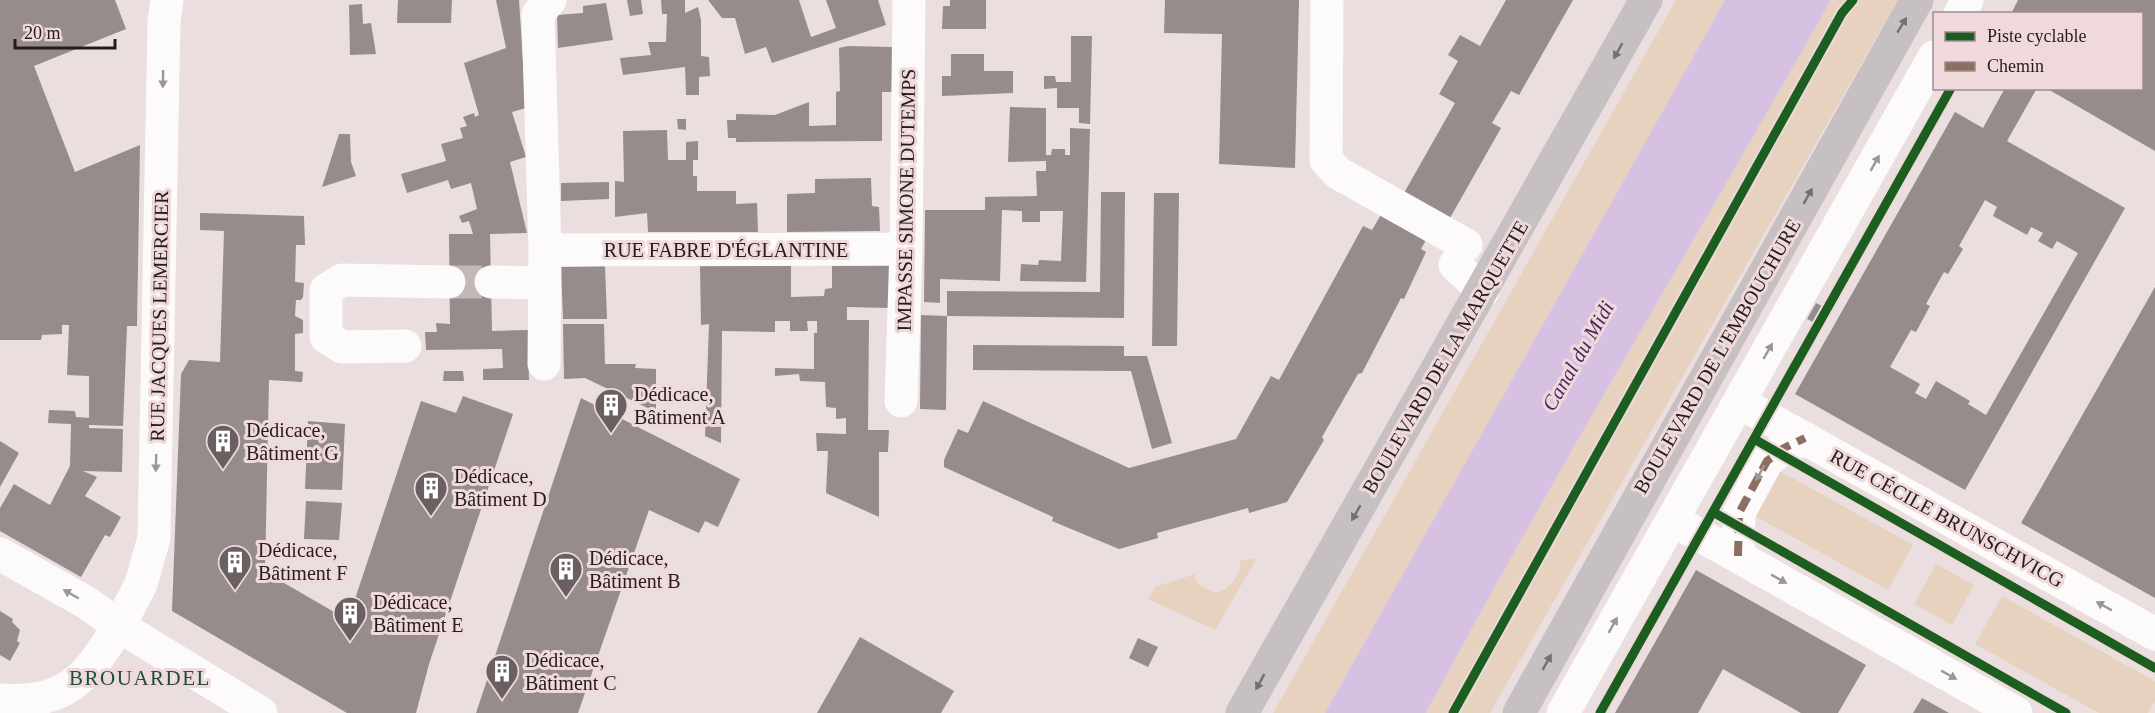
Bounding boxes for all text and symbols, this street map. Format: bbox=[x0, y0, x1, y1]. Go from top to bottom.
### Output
scale bar bbox=[15, 12, 116, 50]
legend bbox=[1933, 12, 2143, 90]
one-way arrow bbox=[1897, 17, 1908, 33]
text: 20 m bbox=[24, 23, 61, 43]
text: Piste cyclable bbox=[1987, 26, 2086, 46]
one-way arrow bbox=[1613, 43, 1623, 60]
text: Chemin bbox=[1987, 56, 2044, 76]
street label: IMPASSE SIMONE DUTEMPS bbox=[893, 68, 919, 332]
one-way arrow bbox=[158, 70, 168, 89]
one-way arrow bbox=[1870, 154, 1880, 171]
one-way arrow bbox=[1802, 188, 1813, 204]
street label: RUE JACQUES LEMERCIER bbox=[146, 190, 172, 442]
street label: BOULEVARD DE L'EMBOUCHURE bbox=[1629, 215, 1805, 497]
street label: BOULEVARD DE LA MARQUETTE bbox=[1358, 217, 1532, 497]
street label: RUE FABRE D'ÉGLANTINE bbox=[604, 239, 848, 261]
water label: Canal du Midi bbox=[1537, 297, 1619, 415]
one-way arrow bbox=[1763, 342, 1773, 359]
place label: Dédicace, Bâtiment A bbox=[634, 383, 726, 428]
building icon: Dédicace, Bâtiment A bbox=[593, 387, 629, 434]
place label: Dédicace, Bâtiment G bbox=[246, 419, 339, 464]
building icon: Dédicace, Bâtiment G bbox=[205, 423, 241, 470]
street label: RUE CÉCILE BRUNSCHVICG bbox=[1826, 445, 2068, 591]
one-way arrow bbox=[151, 454, 160, 473]
place label: Dédicace, Bâtiment D bbox=[454, 465, 547, 510]
one-way arrow bbox=[1756, 465, 1766, 482]
building icon: Dédicace, Bâtiment D bbox=[413, 470, 449, 517]
one-way arrow bbox=[1351, 505, 1362, 521]
place label: Dédicace, Bâtiment F bbox=[258, 539, 347, 584]
building icon: Dédicace, Bâtiment F bbox=[217, 544, 253, 591]
place label: Dédicace, Bâtiment B bbox=[589, 547, 681, 592]
building icon: Dédicace, Bâtiment B bbox=[548, 551, 584, 598]
one-way arrow bbox=[1771, 574, 1787, 585]
one-way arrow bbox=[62, 589, 79, 599]
place label: Dédicace, Bâtiment E bbox=[373, 591, 464, 636]
building icon: Dédicace, Bâtiment E bbox=[332, 595, 368, 642]
one-way arrow bbox=[2095, 601, 2112, 611]
one-way arrow bbox=[1607, 617, 1617, 634]
place label: Dédicace, Bâtiment C bbox=[525, 649, 617, 694]
building icon: Dédicace, Bâtiment C bbox=[484, 653, 520, 700]
one-way arrow bbox=[1542, 653, 1552, 670]
district label: BROUARDEL bbox=[69, 666, 211, 690]
one-way arrow bbox=[1941, 670, 1958, 680]
one-way arrow bbox=[1255, 674, 1265, 691]

